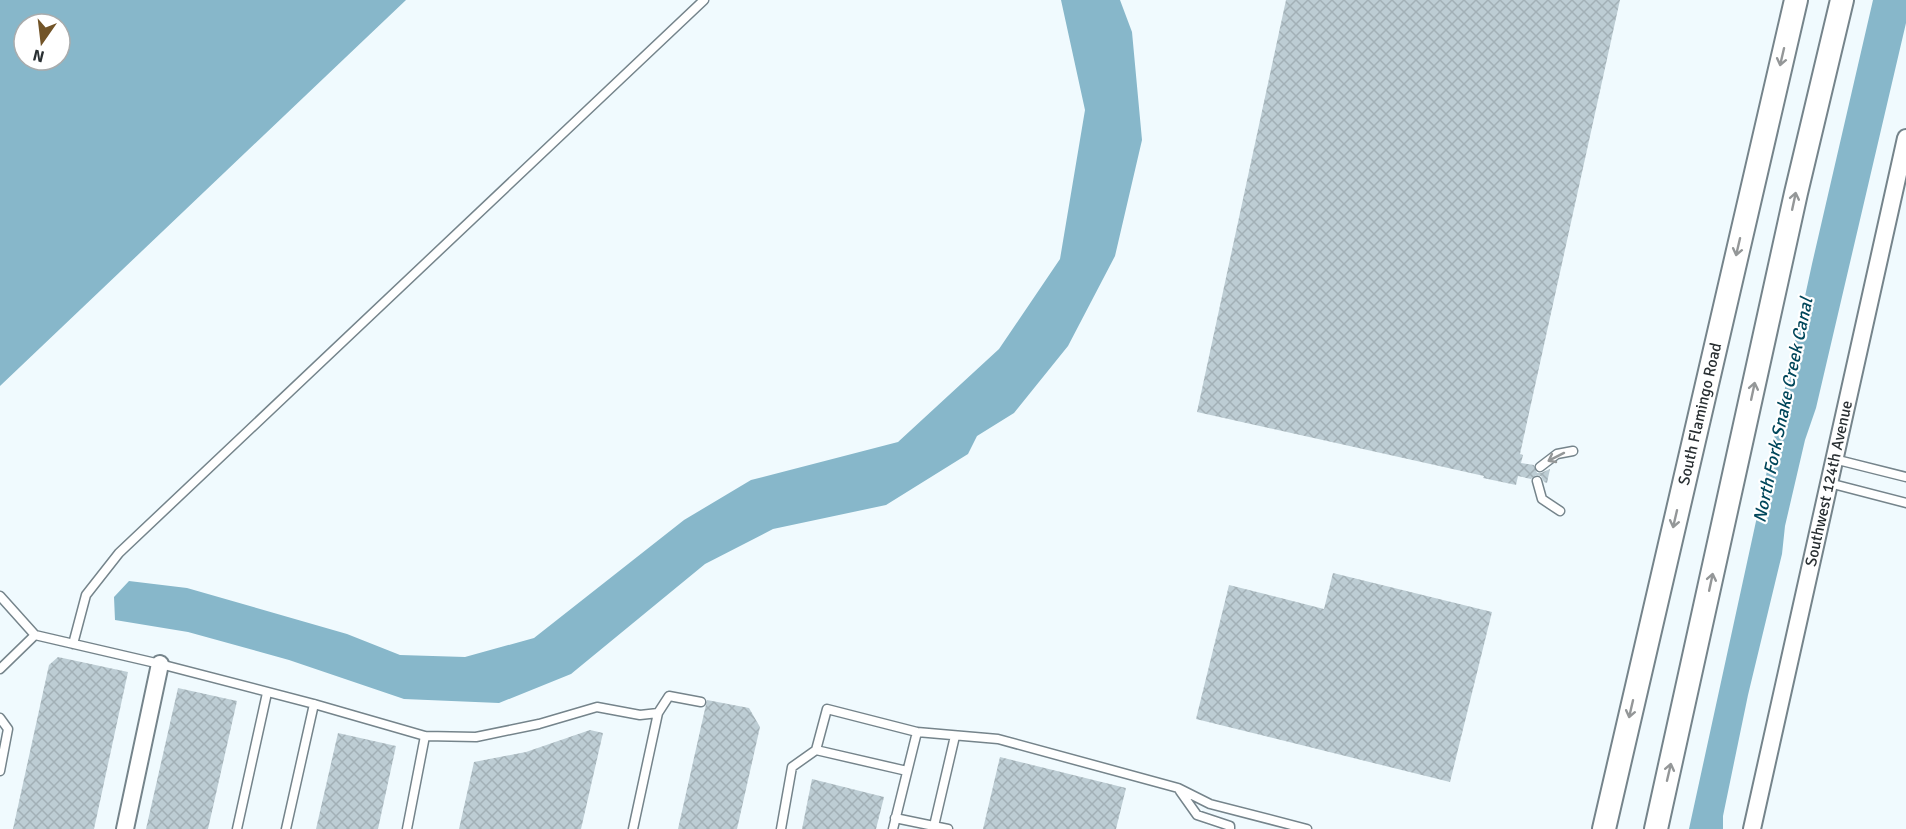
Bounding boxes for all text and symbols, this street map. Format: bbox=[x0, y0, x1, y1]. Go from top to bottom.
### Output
north arrow bbox=[12, 12, 72, 72]
text: N bbox=[31, 45, 46, 67]
one-way arrow bbox=[1776, 47, 1788, 66]
one-way arrow bbox=[1789, 191, 1801, 210]
one-way arrow bbox=[1732, 237, 1744, 256]
water label: North Fork Snake Creek Canal bbox=[1748, 294, 1818, 524]
street label: South Flamingo Road bbox=[1674, 341, 1726, 487]
one-way arrow bbox=[1747, 382, 1759, 401]
street label: Southwest 124th Avenue bbox=[1801, 399, 1857, 568]
one-way arrow bbox=[1548, 451, 1565, 463]
one-way arrow bbox=[1669, 508, 1680, 528]
one-way arrow bbox=[1706, 572, 1717, 592]
one-way arrow bbox=[1625, 698, 1636, 718]
one-way arrow bbox=[1663, 763, 1675, 782]

